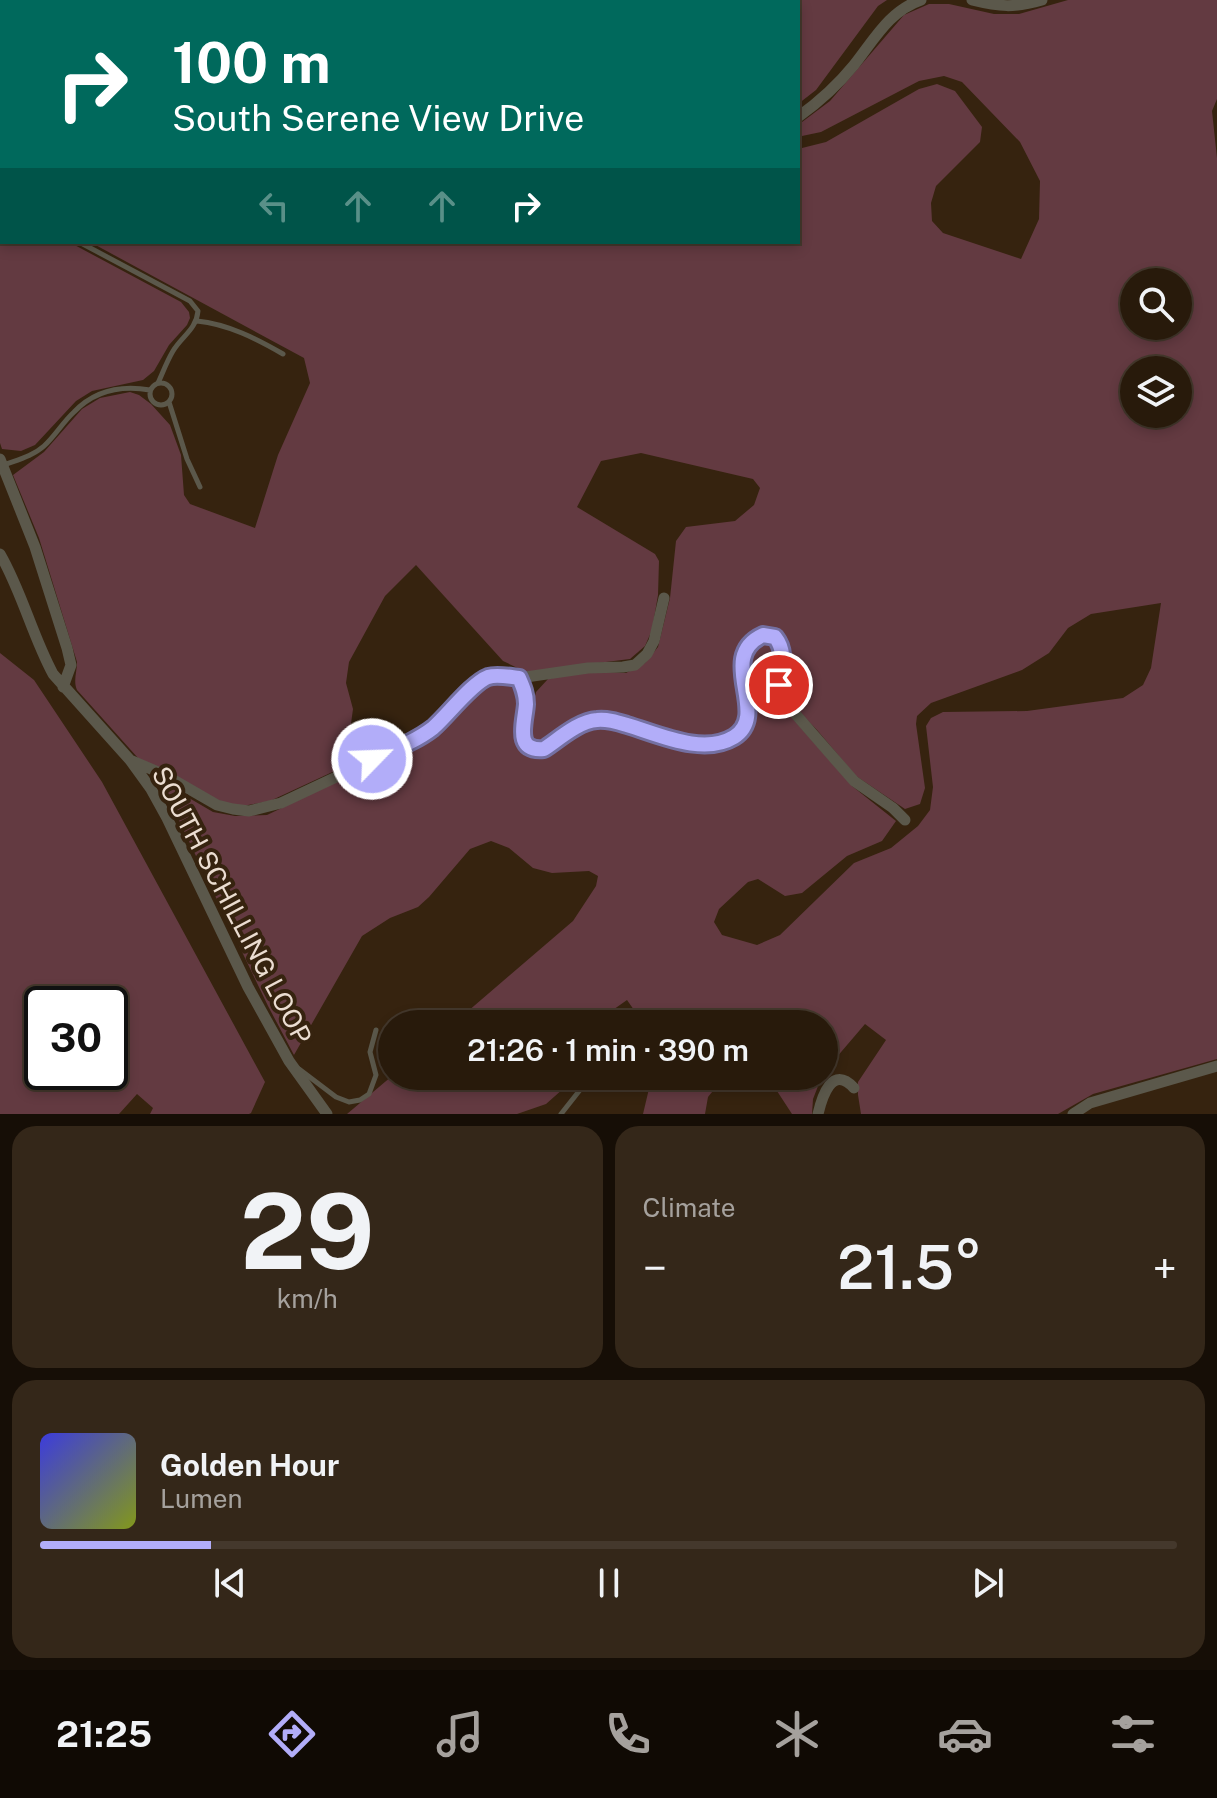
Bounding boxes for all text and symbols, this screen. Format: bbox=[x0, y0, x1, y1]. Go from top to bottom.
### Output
text: 100 m bbox=[172, 30, 331, 96]
icon: right bbox=[40, 32, 144, 136]
text: South Serene View Drive bbox=[172, 97, 584, 139]
icon: left bbox=[252, 184, 296, 228]
icon: ahead bbox=[336, 184, 380, 228]
icon: ahead bbox=[420, 184, 464, 228]
icon: right bbox=[504, 184, 548, 228]
map controls bbox=[1120, 268, 1192, 428]
button: search bbox=[1120, 268, 1192, 340]
button: layers bbox=[1120, 356, 1192, 428]
pin bbox=[745, 651, 813, 719]
icon: arrive bbox=[757, 663, 801, 707]
position arrow bbox=[330, 717, 414, 801]
street label: SOUTH SCHILLING LOOP bbox=[146, 761, 318, 1049]
speed limit sign: 30 bbox=[24, 986, 128, 1090]
text: 21:26 · 1 min · 390 m bbox=[467, 1032, 749, 1068]
text: 29 bbox=[240, 1170, 375, 1292]
text: Climate bbox=[643, 1192, 736, 1223]
text: 21.5° bbox=[837, 1232, 982, 1303]
text: − bbox=[643, 1242, 667, 1294]
text: + bbox=[1153, 1242, 1177, 1294]
text: km/h bbox=[277, 1283, 338, 1314]
text: Golden Hour bbox=[160, 1447, 339, 1483]
text: Lumen bbox=[160, 1483, 243, 1514]
icon: previous bbox=[208, 1561, 252, 1605]
icon: pause bbox=[587, 1561, 631, 1605]
icon: next bbox=[966, 1561, 1010, 1605]
icon: directions bbox=[264, 1706, 320, 1762]
icon: music bbox=[432, 1706, 488, 1762]
icon: phone bbox=[600, 1706, 656, 1762]
icon: climate bbox=[769, 1706, 825, 1762]
icon: car bbox=[937, 1706, 993, 1762]
icon: filters bbox=[1105, 1706, 1161, 1762]
text: 21:25 bbox=[56, 1713, 152, 1755]

